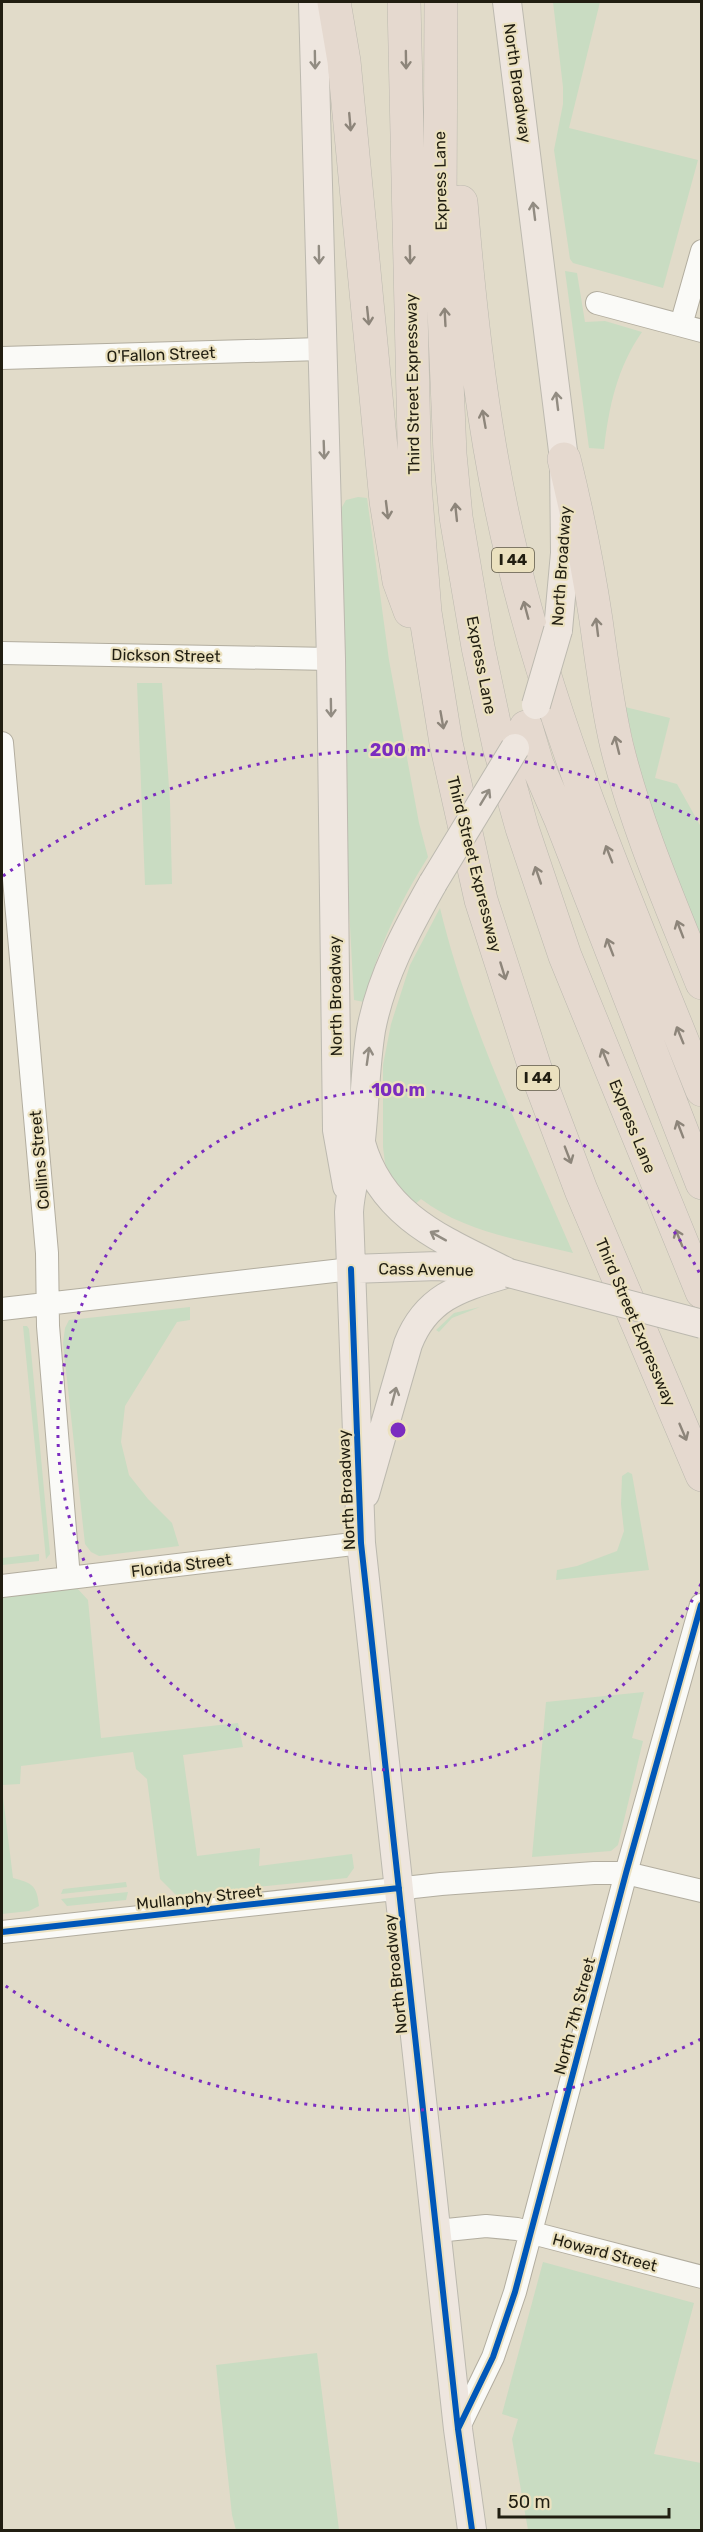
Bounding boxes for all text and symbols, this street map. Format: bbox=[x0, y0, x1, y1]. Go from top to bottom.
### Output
street label: North Broadway bbox=[500, 22, 535, 144]
one-way arrow bbox=[309, 49, 321, 69]
one-way arrow bbox=[400, 49, 412, 69]
one-way arrow bbox=[345, 112, 356, 131]
street label: Express Lane bbox=[430, 131, 451, 231]
one-way arrow bbox=[528, 201, 539, 221]
one-way arrow bbox=[313, 244, 325, 264]
one-way arrow bbox=[404, 244, 416, 264]
street label: Third Street Expressway bbox=[401, 293, 424, 475]
one-way arrow bbox=[363, 306, 374, 326]
one-way arrow bbox=[439, 308, 450, 328]
street label: O'Fallon Street bbox=[106, 343, 216, 366]
one-way arrow bbox=[552, 391, 563, 411]
one-way arrow bbox=[479, 410, 490, 430]
one-way arrow bbox=[319, 439, 330, 459]
one-way arrow bbox=[382, 500, 393, 520]
one-way arrow bbox=[450, 503, 461, 522]
street label: North Broadway bbox=[548, 505, 575, 627]
road number: I 44 bbox=[492, 548, 534, 572]
one-way arrow bbox=[520, 601, 531, 620]
street label: Express Lane bbox=[463, 614, 500, 716]
one-way arrow bbox=[591, 617, 602, 637]
street label: Dickson Street bbox=[111, 645, 221, 666]
one-way arrow bbox=[326, 697, 337, 717]
one-way arrow bbox=[436, 710, 447, 730]
one-way arrow bbox=[610, 735, 622, 754]
text: 200 m bbox=[370, 739, 426, 761]
street label: Third Street Expressway bbox=[443, 774, 506, 954]
one-way arrow bbox=[480, 789, 492, 806]
one-way arrow bbox=[603, 845, 614, 864]
one-way arrow bbox=[531, 866, 542, 885]
one-way arrow bbox=[674, 920, 685, 939]
street label: North Broadway bbox=[325, 935, 346, 1056]
one-way arrow bbox=[604, 938, 615, 957]
one-way arrow bbox=[498, 961, 509, 980]
one-way arrow bbox=[674, 1027, 685, 1045]
one-way arrow bbox=[362, 1047, 373, 1066]
one-way arrow bbox=[599, 1049, 610, 1067]
road number: I 44 bbox=[517, 1066, 559, 1090]
street label: Express Lane bbox=[605, 1077, 660, 1176]
text: 100 m bbox=[371, 1079, 425, 1101]
street label: Collins Street bbox=[26, 1110, 53, 1210]
one-way arrow bbox=[674, 1120, 685, 1139]
one-way arrow bbox=[563, 1145, 574, 1163]
one-way arrow bbox=[673, 1229, 684, 1248]
one-way arrow bbox=[430, 1230, 447, 1242]
street label: Third Street Expressway bbox=[591, 1235, 680, 1409]
street label: Cass Avenue bbox=[378, 1259, 474, 1280]
one-way arrow bbox=[389, 1387, 400, 1406]
centre of rings bbox=[388, 1420, 408, 1440]
one-way arrow bbox=[678, 1422, 689, 1440]
street label: North Broadway bbox=[334, 1429, 359, 1551]
street label: Florida Street bbox=[130, 1550, 232, 1581]
street label: Mullanphy Street bbox=[135, 1881, 263, 1914]
street label: North Broadway bbox=[380, 1913, 411, 2035]
street label: North 7th Street bbox=[550, 1955, 599, 2077]
street label: Howard Street bbox=[551, 2229, 659, 2276]
scale bar bbox=[499, 2481, 668, 2519]
text: 50 m bbox=[508, 2491, 551, 2513]

